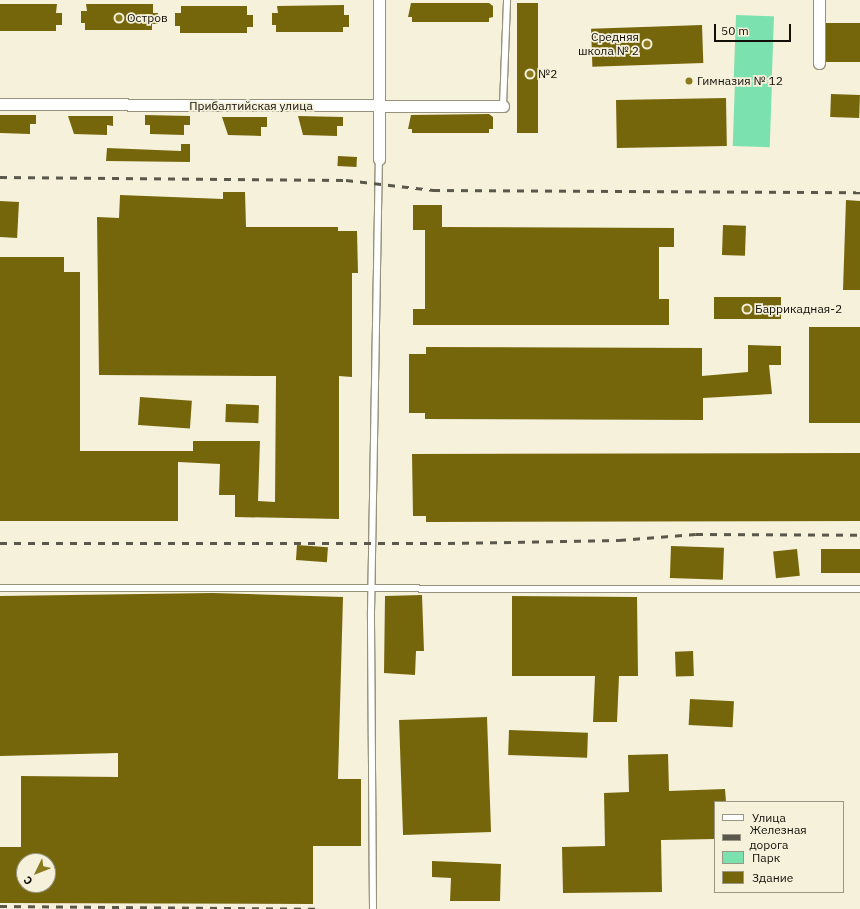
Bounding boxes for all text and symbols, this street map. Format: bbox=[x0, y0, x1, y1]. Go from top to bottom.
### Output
place label: Остров bbox=[127, 11, 168, 25]
marker: Остров bbox=[114, 13, 124, 23]
scale bar bbox=[716, 16, 793, 42]
text: 50 m bbox=[721, 23, 749, 38]
place label: Средняя школа № 2 bbox=[578, 30, 639, 58]
marker: Средняя школа № 2 bbox=[642, 39, 652, 49]
place label: №2 bbox=[538, 67, 558, 81]
marker: №2 bbox=[525, 69, 535, 79]
place label: Гимназия № 12 bbox=[697, 74, 783, 88]
marker: Гимназия № 12 bbox=[684, 76, 694, 86]
street label: Прибалтийская улица bbox=[189, 99, 313, 113]
place label: Баррикадная-2 bbox=[755, 302, 842, 316]
marker: Баррикадная-2 bbox=[742, 304, 752, 314]
legend bbox=[714, 801, 844, 893]
text: Улица bbox=[752, 810, 786, 825]
text: Железная дорога bbox=[749, 822, 807, 852]
text: Парк bbox=[752, 850, 780, 865]
north arrow bbox=[16, 853, 56, 893]
text: Здание bbox=[752, 870, 793, 885]
text: С bbox=[20, 873, 36, 888]

